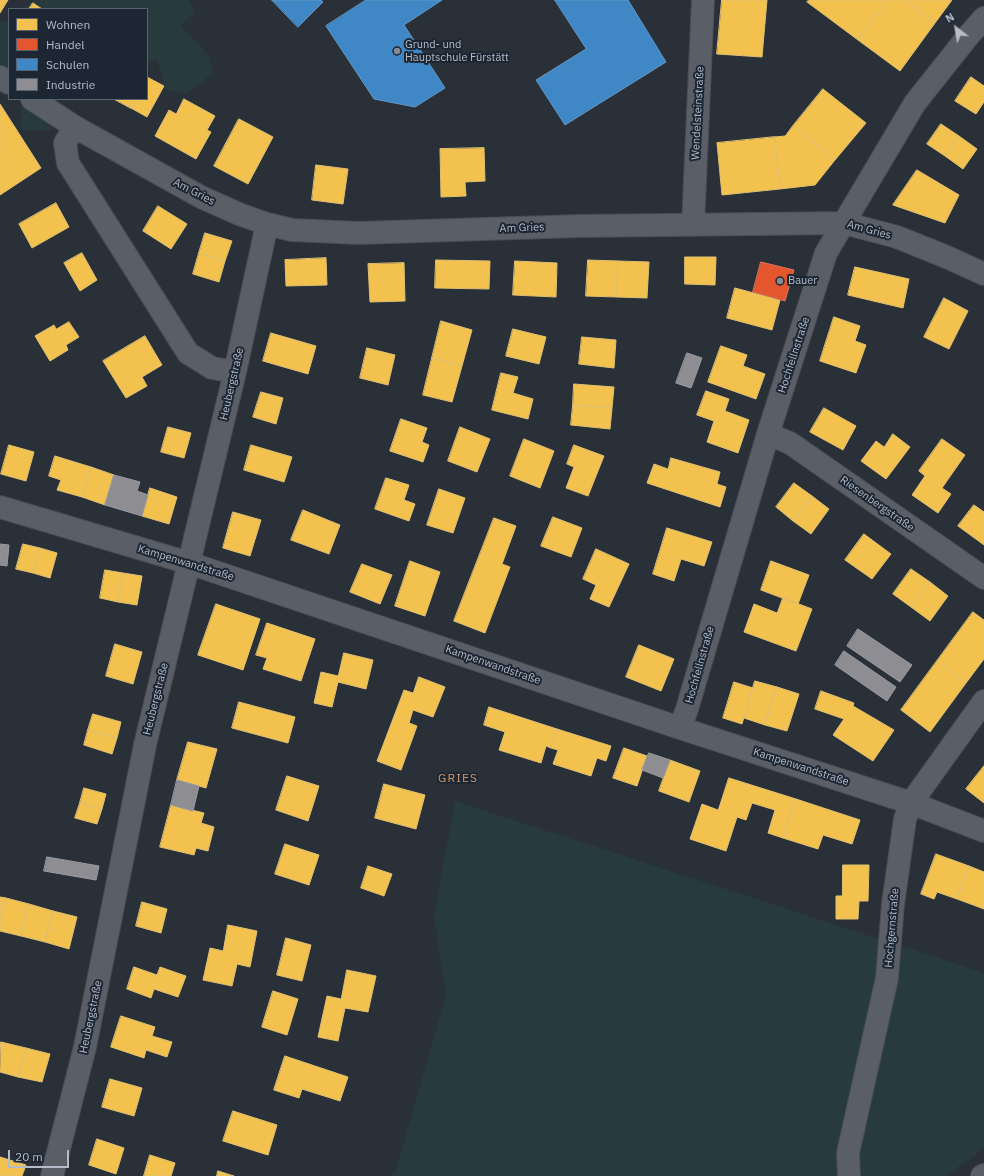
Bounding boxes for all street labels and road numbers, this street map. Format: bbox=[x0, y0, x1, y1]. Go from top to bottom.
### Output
street label: Wendelsteinstraße bbox=[689, 66, 707, 160]
street label: Am Gries bbox=[171, 176, 217, 208]
street label: Am Gries bbox=[846, 218, 892, 242]
street label: Am Gries bbox=[499, 221, 545, 235]
street label: Hochfellnstraße bbox=[775, 315, 813, 395]
street label: Heubergstraße bbox=[217, 346, 247, 422]
street label: Riesenbergstraße bbox=[837, 473, 917, 535]
street label: Kampenwandstraße bbox=[136, 542, 236, 584]
street label: Hochfellnstraße bbox=[683, 625, 717, 705]
street label: Kampenwandstraße bbox=[444, 643, 542, 687]
street label: Heubergstraße bbox=[141, 661, 171, 737]
street label: Kampenwandstraße bbox=[751, 745, 851, 789]
street label: Hochgernstraße bbox=[882, 888, 902, 968]
street label: Heubergstraße bbox=[77, 979, 105, 1055]

